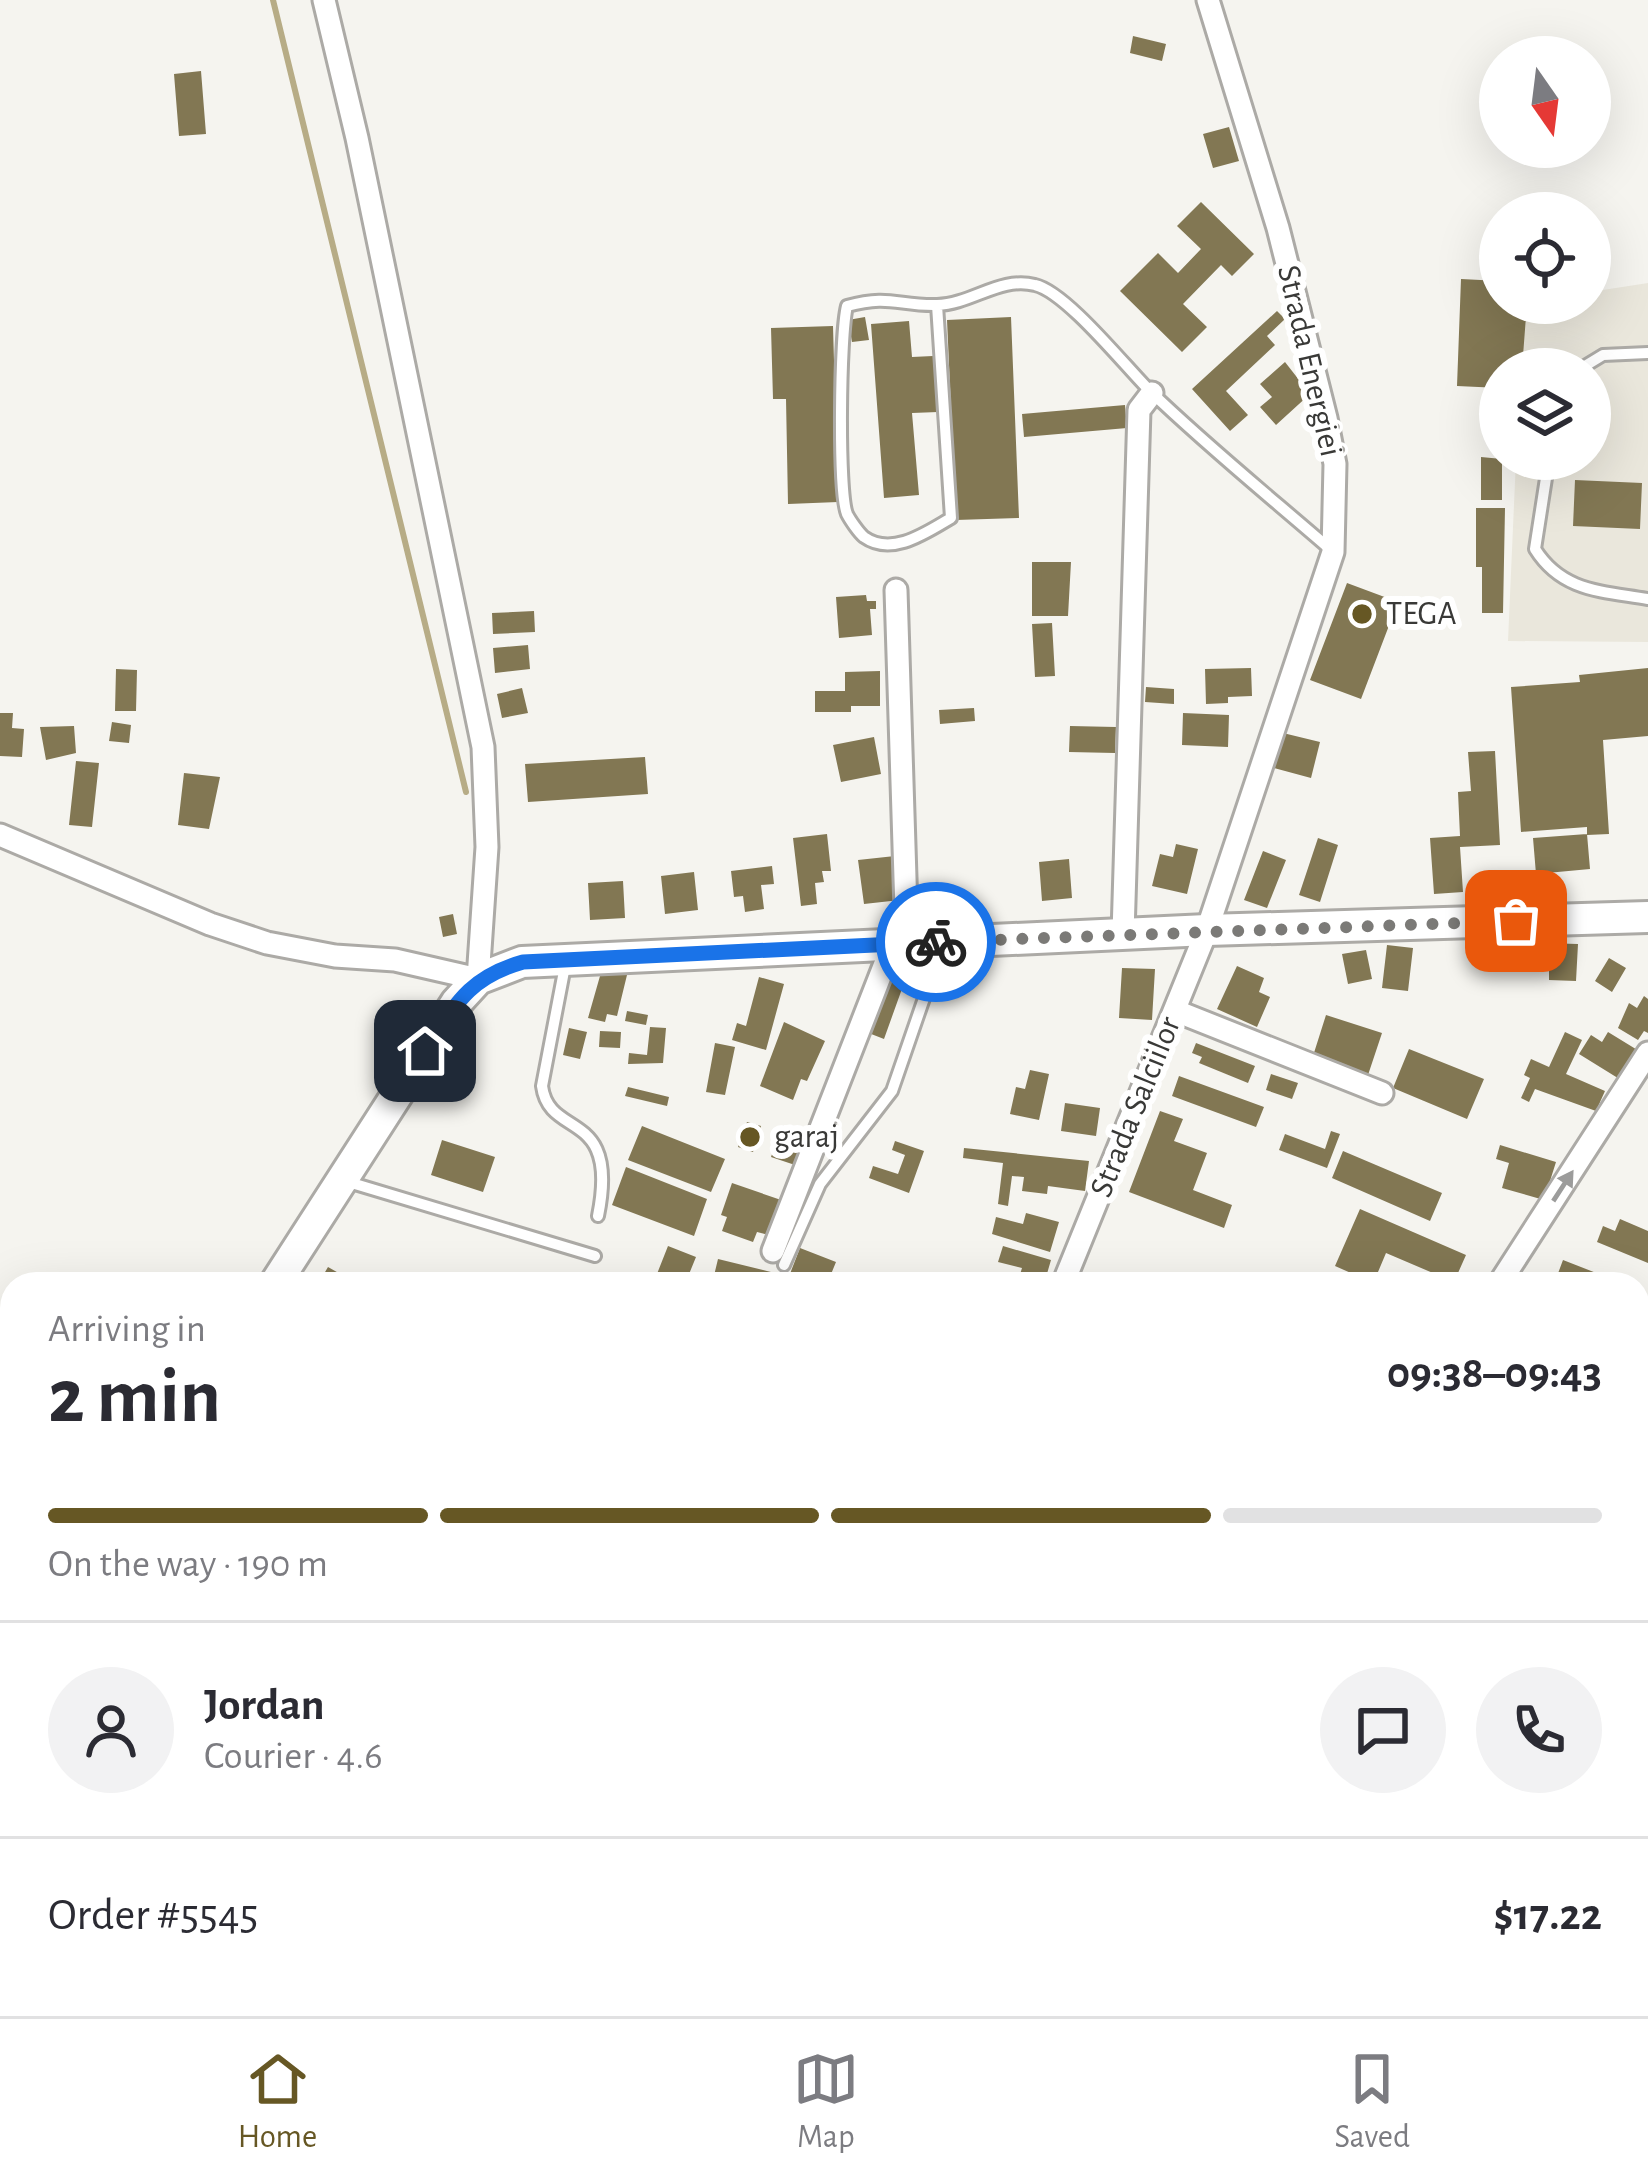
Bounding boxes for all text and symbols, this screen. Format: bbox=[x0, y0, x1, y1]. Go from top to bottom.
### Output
north arrow bbox=[1479, 36, 1611, 168]
map controls bbox=[1479, 36, 1611, 480]
button: locate bbox=[1479, 192, 1611, 324]
street label: Strada Energiei bbox=[1271, 262, 1347, 460]
button: layers bbox=[1479, 348, 1611, 480]
place label: TEGA bbox=[1386, 598, 1456, 631]
marker: TEGA bbox=[1349, 601, 1375, 627]
pin bbox=[1465, 870, 1567, 972]
courier bbox=[876, 882, 996, 1002]
icon: bag bbox=[1483, 888, 1549, 954]
icon: bike bbox=[903, 909, 969, 975]
pin bbox=[374, 1000, 476, 1102]
street label: Strada Salciilor bbox=[1085, 1012, 1187, 1202]
icon: home bbox=[392, 1018, 458, 1084]
place label: garaj bbox=[774, 1121, 839, 1154]
marker: garaj bbox=[737, 1124, 763, 1150]
one-way arrow bbox=[1551, 1169, 1573, 1202]
text: Arriving in bbox=[48, 1310, 206, 1349]
text: 09:38–09:43 bbox=[1387, 1351, 1602, 1396]
text: 2 min bbox=[48, 1359, 221, 1437]
text: On the way · 190 m bbox=[48, 1545, 328, 1584]
button: person bbox=[48, 1667, 174, 1793]
button: chat bbox=[1320, 1667, 1446, 1793]
button: phone bbox=[1476, 1667, 1602, 1793]
text: Jordan bbox=[204, 1683, 325, 1728]
text: Courier · 4.6 bbox=[204, 1737, 383, 1776]
text: Order #5545 bbox=[48, 1893, 258, 1938]
text: $17.22 bbox=[1493, 1893, 1602, 1938]
tab: Home bbox=[238, 2046, 317, 2158]
tab: Map bbox=[793, 2046, 859, 2158]
tab: Saved bbox=[1335, 2046, 1410, 2158]

